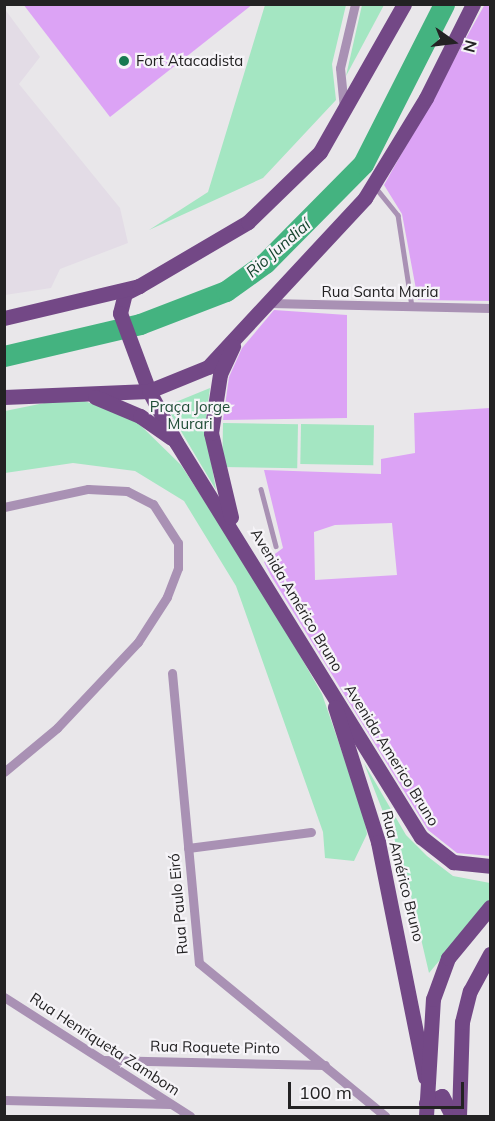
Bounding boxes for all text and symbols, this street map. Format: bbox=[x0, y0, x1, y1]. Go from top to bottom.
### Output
north arrow bbox=[423, 12, 483, 72]
text: N bbox=[459, 38, 482, 55]
place label: Fort Atacadista bbox=[136, 52, 243, 70]
marker: Fort Atacadista bbox=[117, 54, 131, 68]
water label: Rio Jundiaí bbox=[242, 215, 314, 281]
street label: Rua Santa Maria bbox=[321, 283, 439, 301]
park label: Praça Jorge Murari bbox=[150, 397, 230, 432]
street label: Avenida Américo Bruno bbox=[247, 525, 347, 675]
street label: Avenida Americo Bruno bbox=[341, 681, 443, 829]
street label: Rua Américo Bruno bbox=[378, 808, 428, 944]
street label: Rua Paulo Eiró bbox=[165, 853, 191, 955]
street label: Rua Henriqueta Zambom bbox=[27, 989, 183, 1099]
street label: Rua Roquete Pinto bbox=[150, 1037, 280, 1057]
scale bar bbox=[291, 1070, 466, 1108]
text: 100 m bbox=[299, 1081, 352, 1104]

